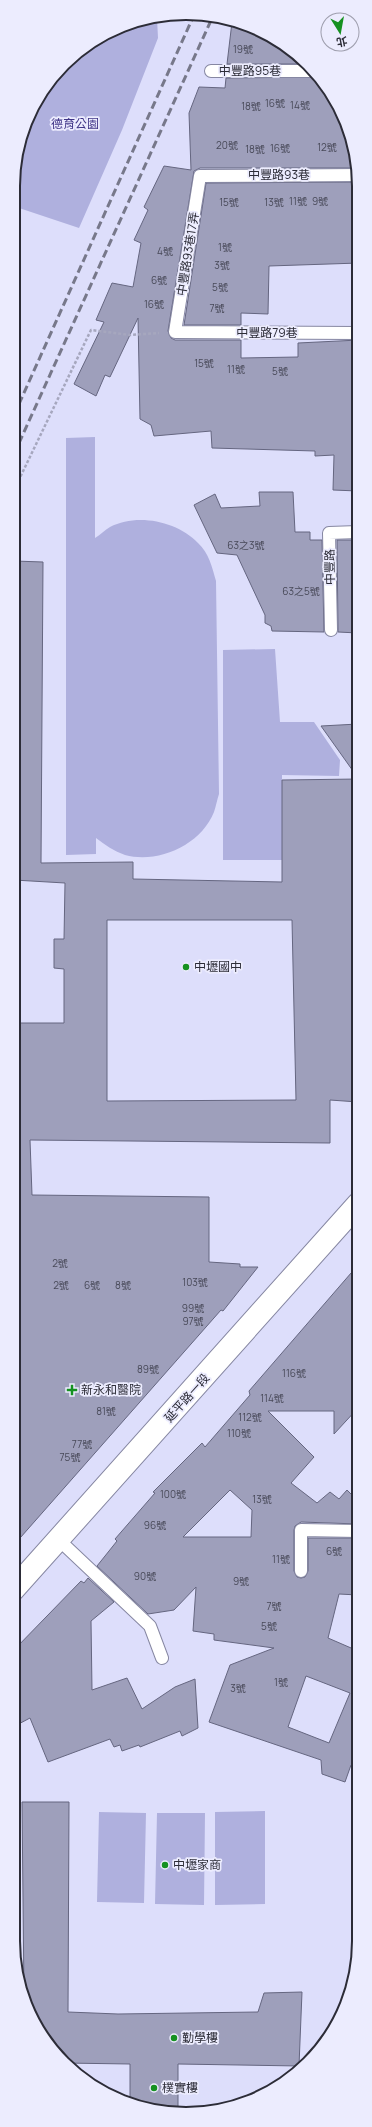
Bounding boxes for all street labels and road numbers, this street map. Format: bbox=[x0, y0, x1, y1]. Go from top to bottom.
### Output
street label: 中豐路95巷 bbox=[219, 62, 281, 79]
street label: 中豐路93巷 bbox=[248, 166, 310, 183]
street label: 中豐路93巷17弄 bbox=[172, 211, 203, 297]
street label: 中豐路79巷 bbox=[236, 324, 298, 341]
street label: 中豐路 bbox=[321, 549, 338, 585]
street label: 延平路一段 bbox=[160, 1370, 213, 1426]

